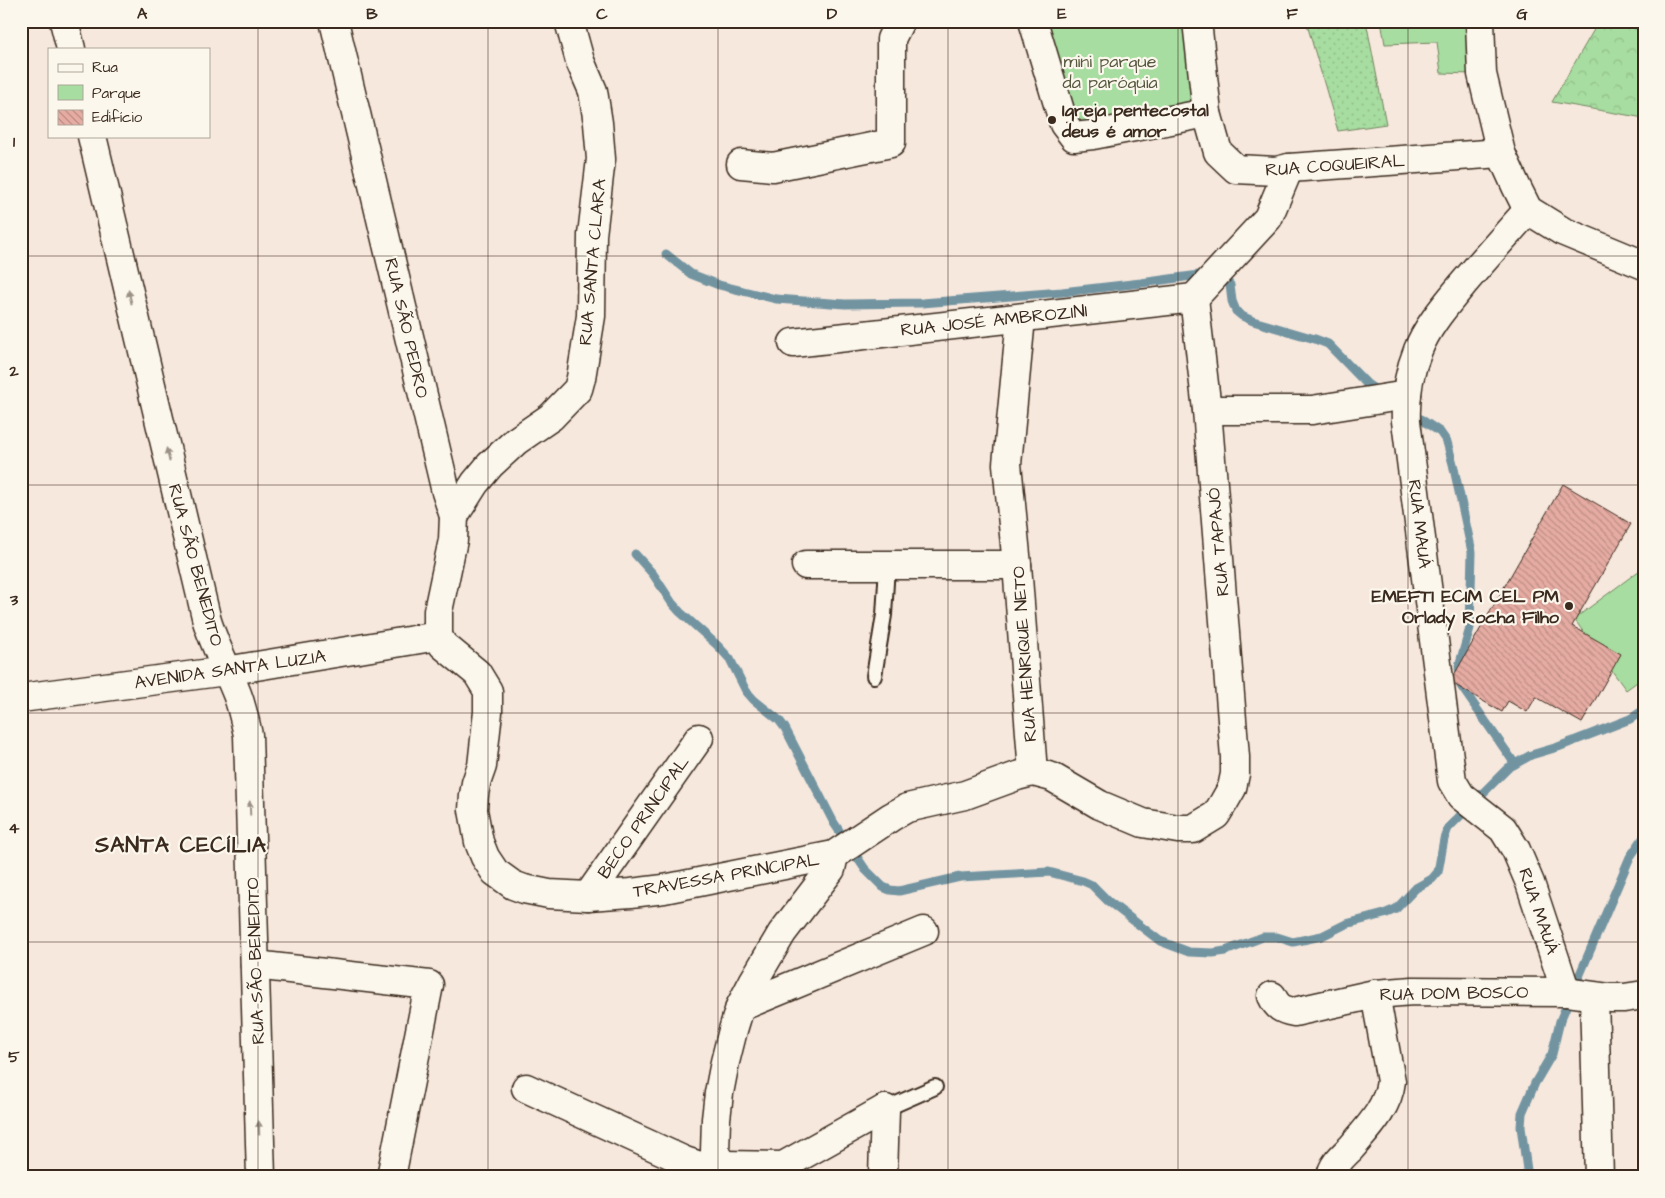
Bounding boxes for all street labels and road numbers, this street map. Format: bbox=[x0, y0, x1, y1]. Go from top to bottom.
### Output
street label: RUA COQUEIRAL bbox=[1265, 148, 1406, 183]
street label: RUA SANTA CLARA bbox=[573, 177, 612, 346]
street label: RUA SÃO PEDRO bbox=[378, 256, 435, 400]
street label: RUA JOSÉ AMBROZINI bbox=[899, 298, 1089, 343]
street label: RUA MAUÁ bbox=[1402, 478, 1437, 571]
street label: RUA SÃO BENEDITO bbox=[162, 481, 229, 649]
street label: RUA TAPAJÓ bbox=[1201, 487, 1236, 597]
street label: RUA HENRIQUE NETO bbox=[1006, 565, 1043, 743]
street label: AVENIDA SANTA LUZIA bbox=[133, 644, 328, 695]
street label: BECO PRINCIPAL bbox=[592, 750, 695, 884]
street label: TRAVESSA PRINCIPAL bbox=[631, 847, 822, 904]
street label: RUA MAUÁ bbox=[1512, 865, 1565, 958]
street label: RUA SÃO BENEDITO bbox=[240, 877, 271, 1045]
street label: RUA DOM BOSCO bbox=[1379, 980, 1529, 1007]

